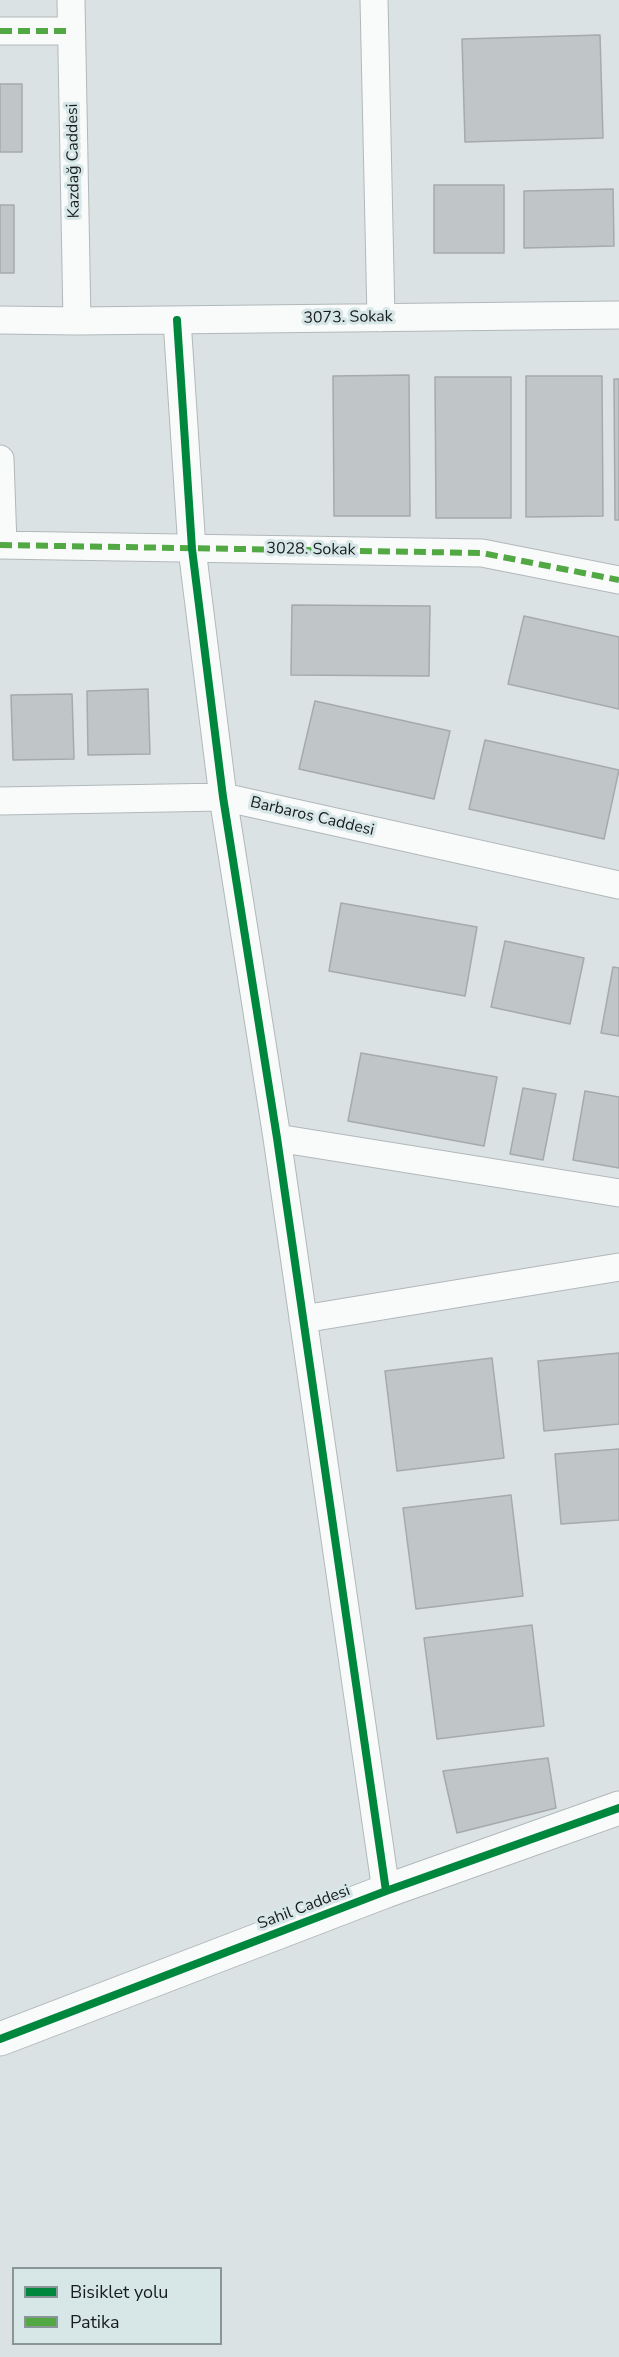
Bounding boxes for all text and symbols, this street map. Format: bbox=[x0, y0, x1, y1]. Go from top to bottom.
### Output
street label: Kazdağ Caddesi bbox=[63, 104, 85, 218]
street label: 3073. Sokak bbox=[303, 308, 393, 328]
street label: 3028. Sokak bbox=[266, 540, 356, 560]
street label: Barbaros Caddesi bbox=[248, 793, 376, 841]
street label: Sahil Caddesi bbox=[255, 1882, 353, 1934]
legend bbox=[12, 2267, 222, 2345]
text: Bisiklet yolu bbox=[70, 2280, 168, 2304]
text: Patika bbox=[70, 2310, 119, 2334]

